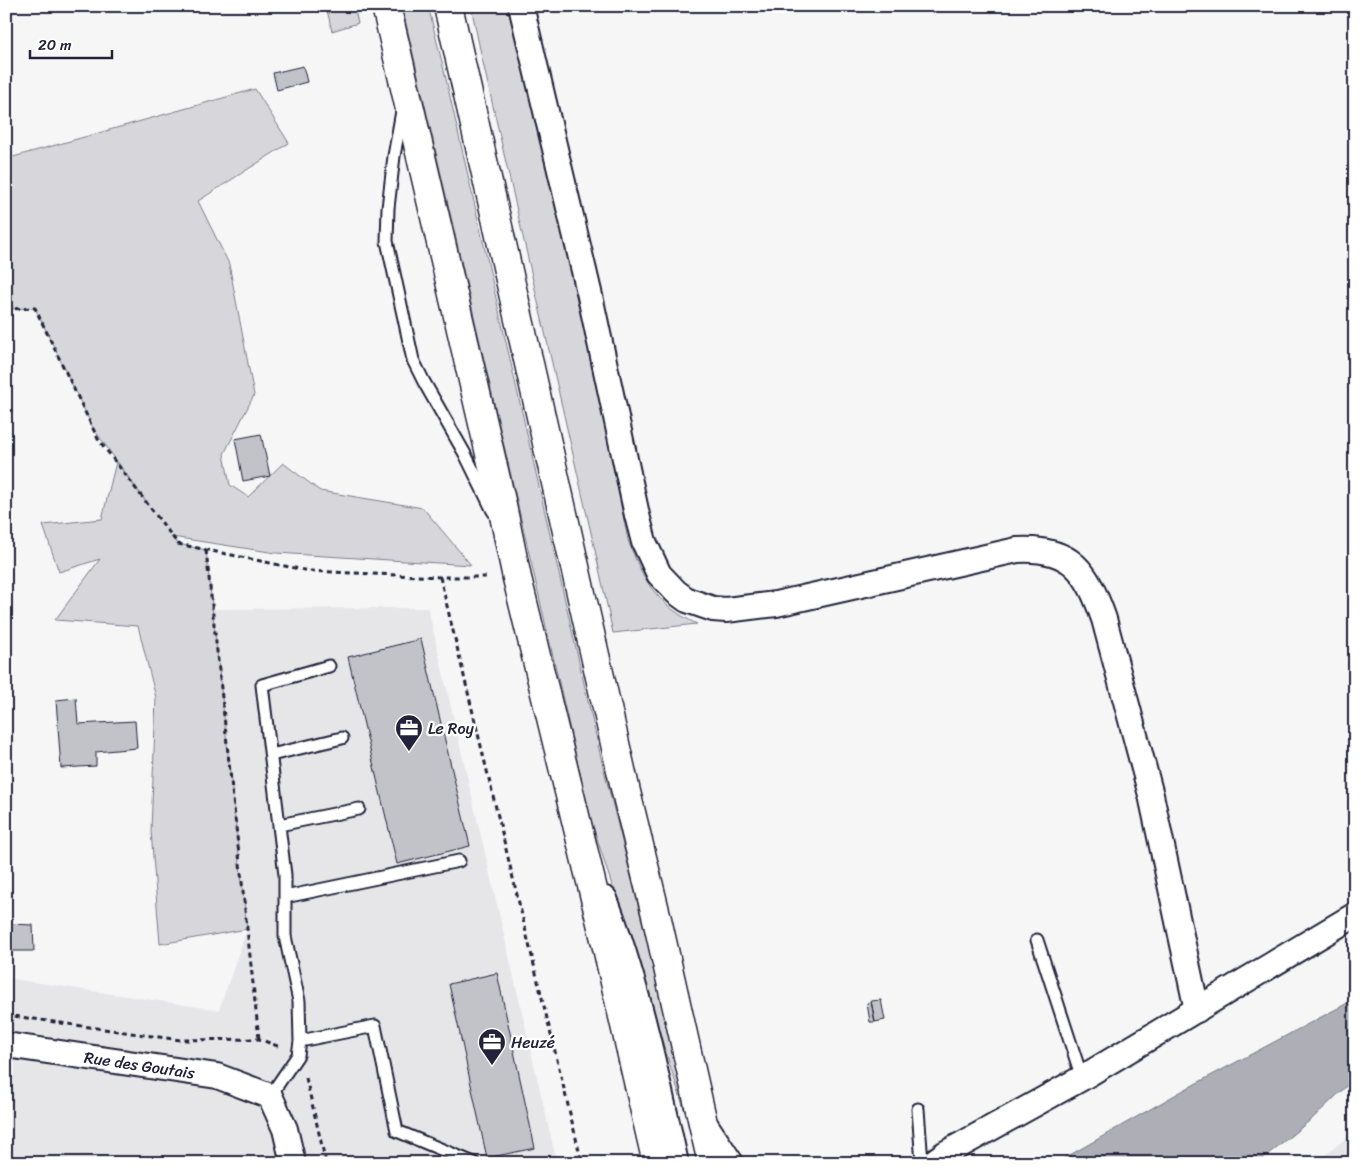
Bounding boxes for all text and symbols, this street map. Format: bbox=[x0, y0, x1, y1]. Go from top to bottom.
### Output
scale bar bbox=[30, 28, 112, 60]
text: 20 m bbox=[38, 32, 72, 58]
office icon: Le Roy bbox=[394, 713, 424, 752]
place label: Le Roy bbox=[428, 714, 475, 743]
office icon: Heuzé bbox=[477, 1027, 507, 1066]
place label: Heuzé bbox=[511, 1028, 555, 1057]
street label: Rue des Goutais bbox=[82, 1043, 197, 1088]

